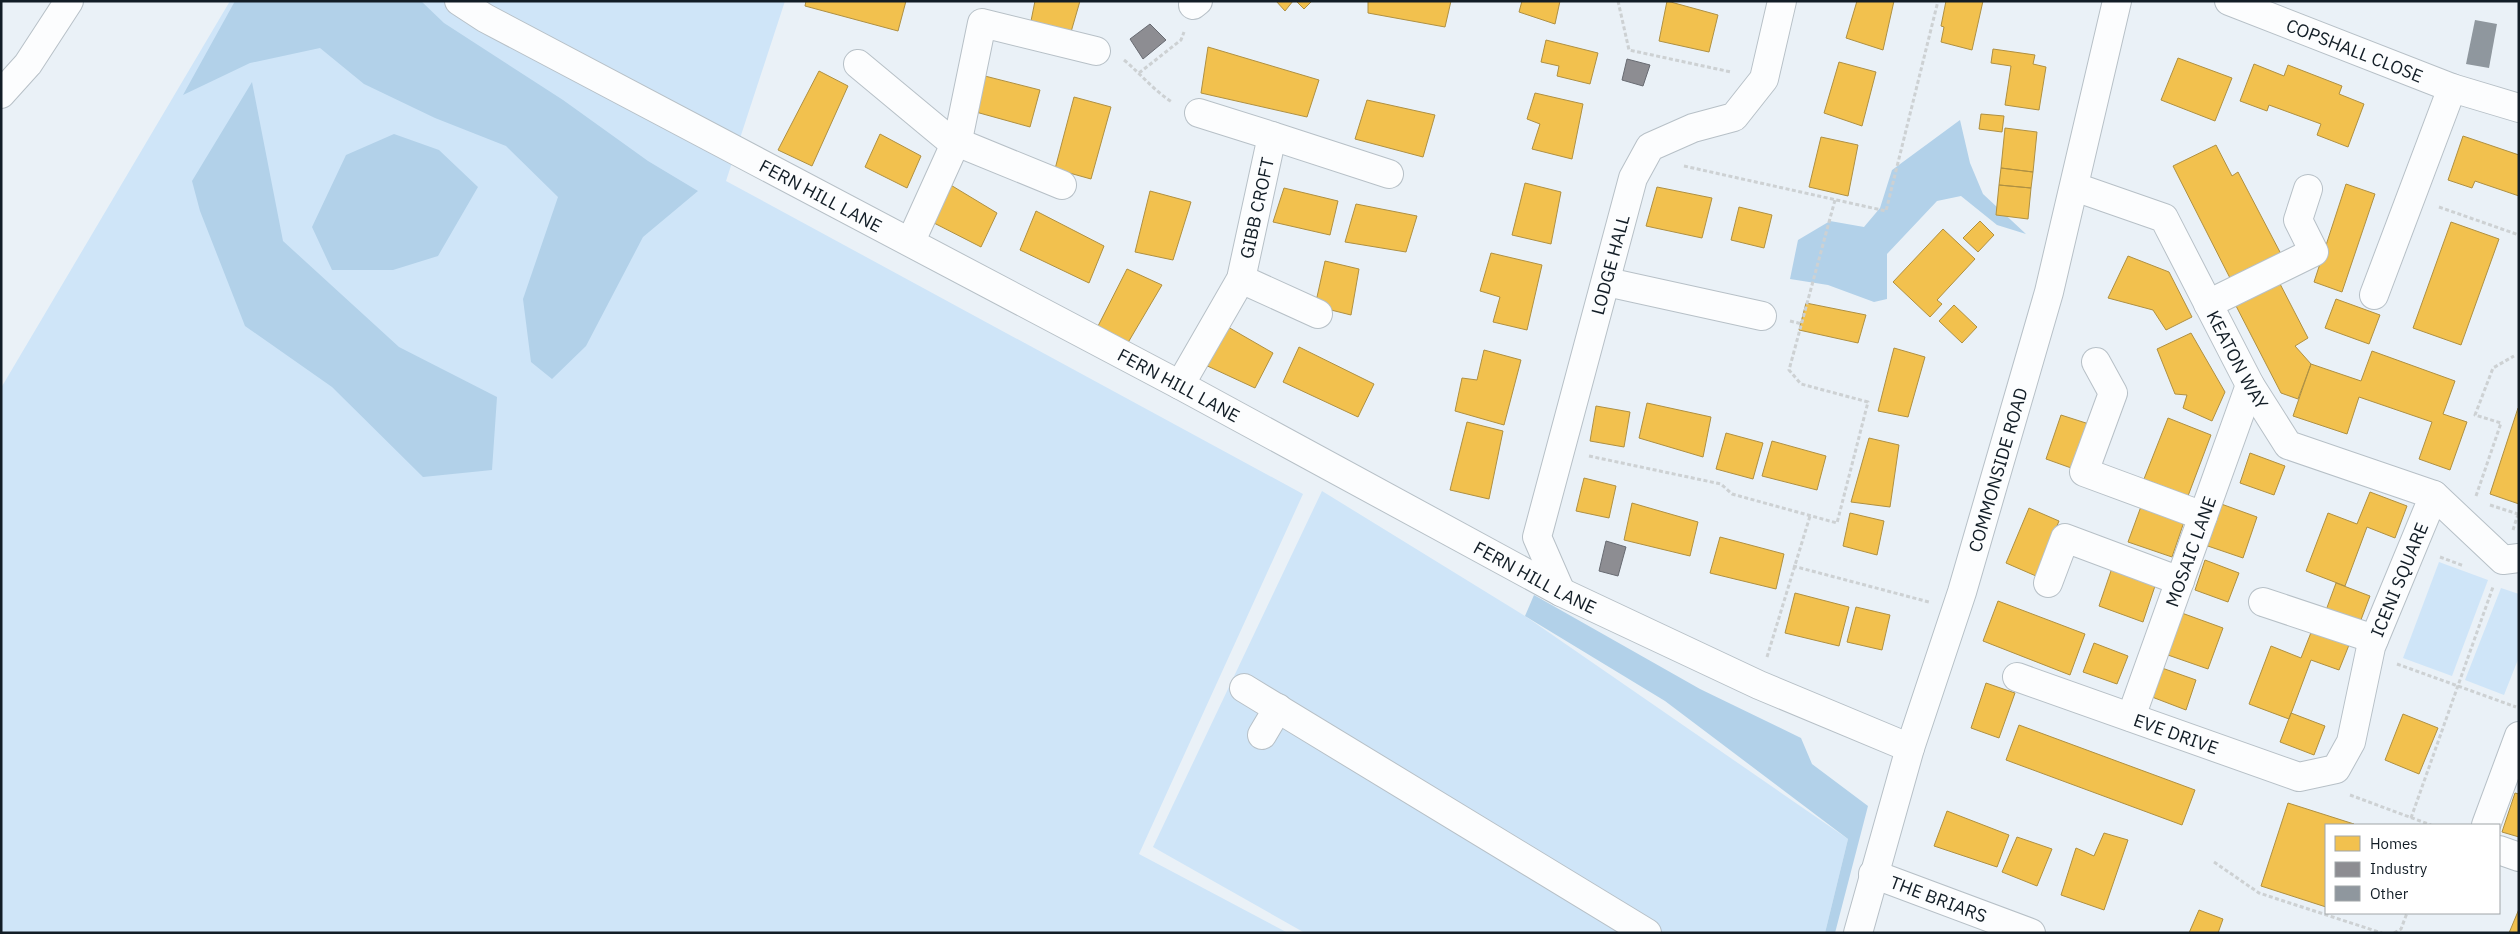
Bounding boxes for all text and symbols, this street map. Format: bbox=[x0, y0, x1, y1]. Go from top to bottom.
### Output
street label: COPSHALL CLOSE bbox=[2283, 13, 2427, 87]
street label: FERN HILL LANE bbox=[756, 154, 886, 237]
street label: GIBB CROFT bbox=[1234, 155, 1279, 261]
street label: LODGE HALL bbox=[1585, 212, 1634, 317]
street label: KEATON WAY bbox=[2202, 306, 2274, 414]
street label: FERN HILL LANE bbox=[1114, 343, 1244, 427]
street label: COMMONSIDE ROAD bbox=[1963, 385, 2032, 555]
street label: MOSAIC LANE bbox=[2160, 493, 2221, 610]
street label: ICENI SQUARE bbox=[2365, 519, 2433, 640]
street label: FERN HILL LANE bbox=[1470, 535, 1600, 619]
street label: EVE DRIVE bbox=[2131, 708, 2222, 759]
legend bbox=[2325, 824, 2500, 914]
text: Homes bbox=[2370, 834, 2418, 853]
text: Industry bbox=[2370, 859, 2428, 878]
street label: THE BRIARS bbox=[1887, 870, 1990, 927]
text: Other bbox=[2370, 884, 2409, 903]

